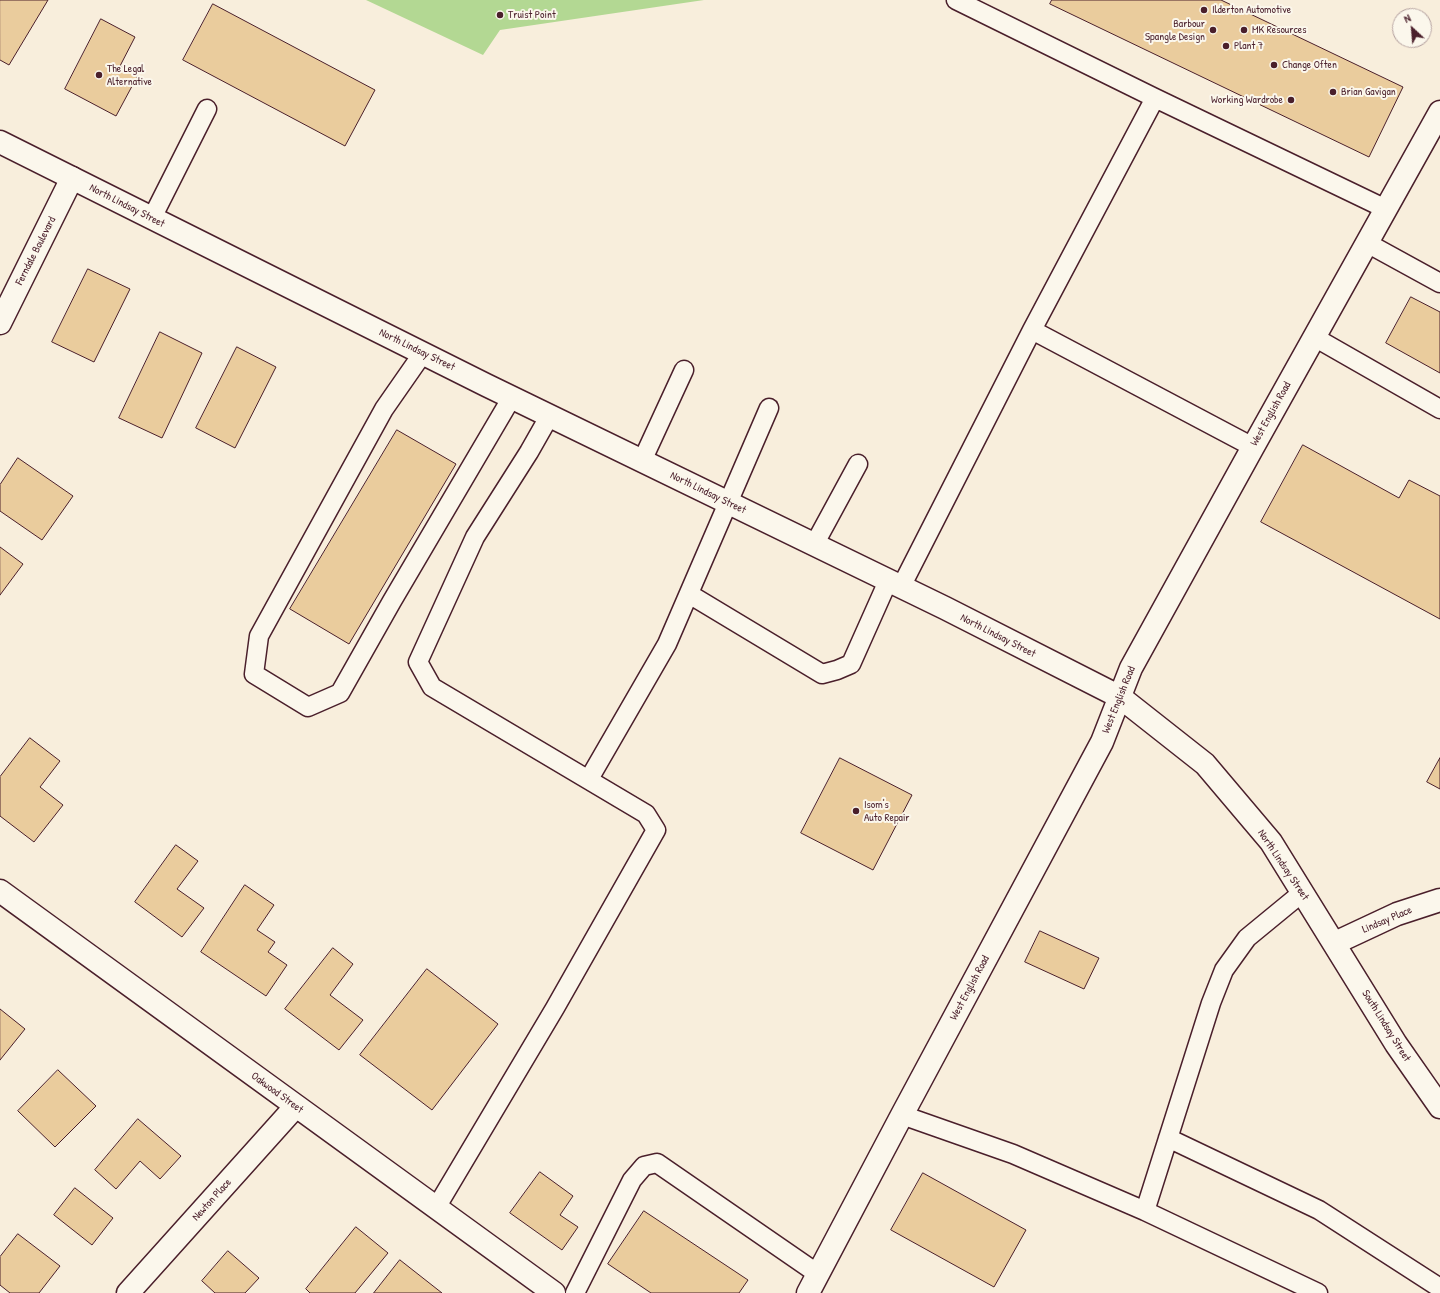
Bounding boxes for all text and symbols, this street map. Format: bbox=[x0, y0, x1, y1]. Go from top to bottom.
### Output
place label: Ilderton Automotive bbox=[1212, 3, 1291, 17]
marker: Ilderton Automotive bbox=[1199, 5, 1209, 15]
place label: Truist Point bbox=[508, 8, 556, 22]
north arrow bbox=[1392, 8, 1432, 48]
marker: Truist Point bbox=[495, 10, 505, 20]
text: N bbox=[1401, 11, 1413, 26]
place label: Barbour Spangle Design bbox=[1145, 17, 1205, 43]
place label: MK Resources bbox=[1252, 23, 1306, 37]
marker: Barbour Spangle Design bbox=[1208, 25, 1218, 35]
marker: MK Resources bbox=[1239, 25, 1249, 35]
place label: Plant 7 bbox=[1234, 39, 1263, 53]
marker: Plant 7 bbox=[1221, 41, 1231, 51]
place label: Change Often bbox=[1282, 58, 1337, 72]
marker: Change Often bbox=[1269, 60, 1279, 70]
place label: The Legal Alternative bbox=[107, 62, 152, 88]
marker: The Legal Alternative bbox=[94, 70, 104, 80]
place label: Brian Gavigan bbox=[1341, 85, 1396, 99]
marker: Brian Gavigan bbox=[1328, 87, 1338, 97]
place label: Working Wardrobe bbox=[1211, 93, 1283, 107]
marker: Working Wardrobe bbox=[1286, 95, 1296, 105]
street label: North Lindsay Street bbox=[87, 181, 167, 231]
street label: Ferndale Boulevard bbox=[13, 215, 59, 287]
street label: North Lindsay Street bbox=[377, 326, 457, 374]
street label: West English Road bbox=[1248, 380, 1294, 448]
street label: North Lindsay Street bbox=[668, 469, 748, 517]
street label: North Lindsay Street bbox=[958, 611, 1038, 661]
street label: West English Road bbox=[1100, 665, 1138, 735]
place label: Isom's Auto Repair bbox=[864, 798, 910, 824]
marker: Isom's Auto Repair bbox=[851, 806, 861, 816]
street label: North Lindsay Street bbox=[1254, 827, 1312, 903]
street label: Lindsay Place bbox=[1360, 904, 1414, 936]
street label: West English Road bbox=[947, 953, 993, 1023]
street label: South Lindsay Street bbox=[1359, 988, 1413, 1064]
street label: Oakwood Street bbox=[248, 1070, 306, 1116]
street label: Newton Place bbox=[190, 1176, 234, 1224]

